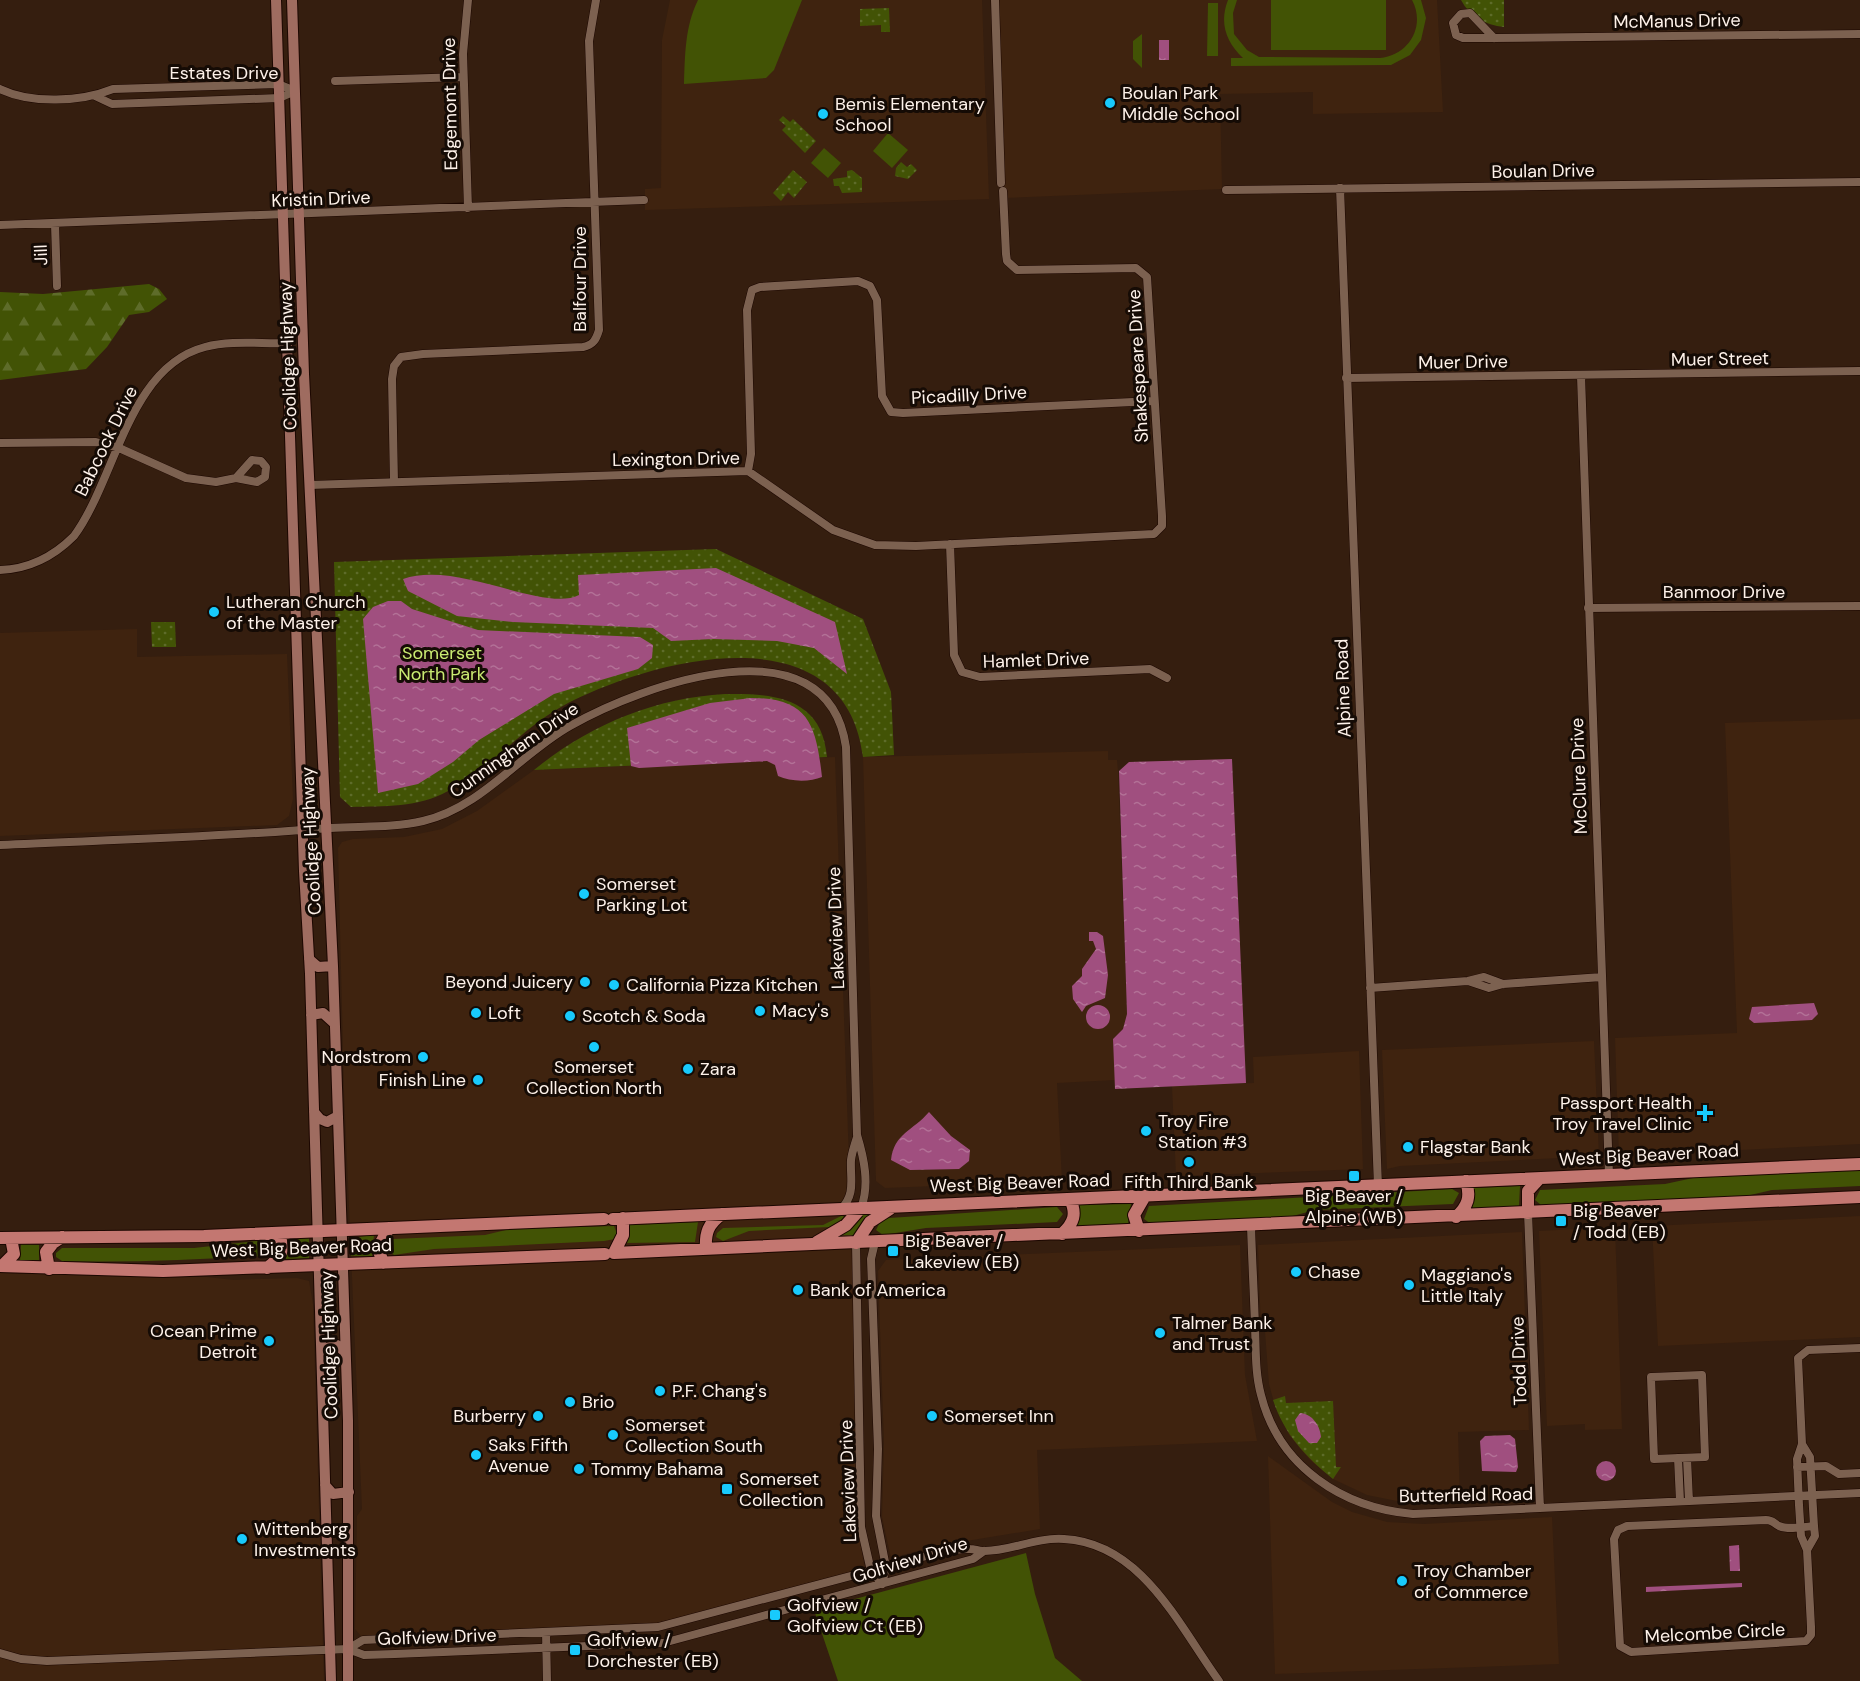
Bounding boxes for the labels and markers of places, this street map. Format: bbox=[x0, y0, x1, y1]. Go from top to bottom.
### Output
place label: Boulan Park Middle School bbox=[1122, 81, 1240, 126]
place label: Bemis Elementary School bbox=[835, 92, 985, 137]
marker: Boulan Park Middle School bbox=[1103, 96, 1117, 110]
marker: Bemis Elementary School bbox=[816, 107, 830, 121]
place label: Lutheran Church of the Master bbox=[226, 590, 366, 635]
marker: Lutheran Church of the Master bbox=[207, 605, 221, 619]
place label: Somerset Parking Lot bbox=[596, 872, 688, 917]
marker: Somerset Parking Lot bbox=[577, 887, 591, 901]
place label: Beyond Juicery bbox=[445, 970, 573, 994]
place label: California Pizza Kitchen bbox=[626, 973, 818, 997]
marker: Beyond Juicery bbox=[578, 975, 592, 989]
marker: California Pizza Kitchen bbox=[607, 978, 621, 992]
place label: Macy's bbox=[772, 999, 829, 1023]
place label: Loft bbox=[488, 1001, 521, 1025]
place label: Scotch & Soda bbox=[582, 1004, 705, 1028]
marker: Macy's bbox=[753, 1004, 767, 1018]
marker: Loft bbox=[469, 1006, 483, 1020]
marker: Scotch & Soda bbox=[563, 1009, 577, 1023]
marker: Somerset Collection North bbox=[587, 1040, 601, 1054]
place label: Nordstrom bbox=[322, 1045, 411, 1069]
marker: Nordstrom bbox=[416, 1050, 430, 1064]
place label: Somerset Collection North bbox=[526, 1055, 662, 1100]
place label: Zara bbox=[700, 1057, 736, 1081]
marker: Zara bbox=[681, 1062, 695, 1076]
place label: Finish Line bbox=[379, 1068, 466, 1092]
marker: Finish Line bbox=[471, 1073, 485, 1087]
place label: Passport Health Troy Travel Clinic bbox=[1552, 1091, 1692, 1136]
marker: Passport Health Troy Travel Clinic bbox=[1696, 1104, 1714, 1122]
place label: Troy Fire Station #3 bbox=[1158, 1109, 1247, 1154]
marker: Troy Fire Station #3 bbox=[1139, 1124, 1153, 1138]
place label: Flagstar Bank bbox=[1420, 1135, 1530, 1159]
marker: Flagstar Bank bbox=[1401, 1140, 1415, 1154]
marker: Fifth Third Bank bbox=[1182, 1155, 1196, 1169]
marker: Big Beaver / Alpine (WB) bbox=[1347, 1169, 1361, 1183]
place label: Fifth Third Bank bbox=[1124, 1170, 1254, 1194]
place label: Big Beaver / Alpine (WB) bbox=[1305, 1184, 1403, 1229]
place label: Big Beaver / Todd (EB) bbox=[1573, 1199, 1666, 1244]
marker: Big Beaver / Todd (EB) bbox=[1554, 1214, 1568, 1228]
place label: Big Beaver / Lakeview (EB) bbox=[905, 1229, 1019, 1274]
marker: Big Beaver / Lakeview (EB) bbox=[886, 1244, 900, 1258]
place label: Chase bbox=[1308, 1260, 1360, 1284]
place label: Maggiano's Little Italy bbox=[1421, 1263, 1512, 1308]
marker: Chase bbox=[1289, 1265, 1303, 1279]
place label: Bank of America bbox=[810, 1278, 946, 1302]
marker: Maggiano's Little Italy bbox=[1402, 1278, 1416, 1292]
marker: Bank of America bbox=[791, 1283, 805, 1297]
place label: Talmer Bank and Trust bbox=[1172, 1311, 1272, 1356]
place label: Ocean Prime Detroit bbox=[150, 1319, 257, 1364]
marker: Talmer Bank and Trust bbox=[1153, 1326, 1167, 1340]
marker: Ocean Prime Detroit bbox=[262, 1334, 276, 1348]
place label: P.F. Chang's bbox=[672, 1379, 767, 1403]
marker: P.F. Chang's bbox=[653, 1384, 667, 1398]
place label: Brio bbox=[582, 1390, 615, 1414]
marker: Brio bbox=[563, 1395, 577, 1409]
place label: Burberry bbox=[453, 1404, 526, 1428]
place label: Somerset Inn bbox=[944, 1404, 1054, 1428]
marker: Burberry bbox=[531, 1409, 545, 1423]
marker: Somerset Inn bbox=[925, 1409, 939, 1423]
place label: Somerset Collection South bbox=[625, 1413, 763, 1458]
marker: Somerset Collection South bbox=[606, 1428, 620, 1442]
place label: Saks Fifth Avenue bbox=[488, 1433, 568, 1478]
marker: Saks Fifth Avenue bbox=[469, 1448, 483, 1462]
place label: Tommy Bahama bbox=[591, 1457, 723, 1481]
marker: Tommy Bahama bbox=[572, 1462, 586, 1476]
place label: Somerset Collection bbox=[739, 1467, 823, 1512]
marker: Somerset Collection bbox=[720, 1482, 734, 1496]
place label: Wittenberg Investments bbox=[254, 1517, 356, 1562]
marker: Wittenberg Investments bbox=[235, 1532, 249, 1546]
place label: Troy Chamber of Commerce bbox=[1414, 1559, 1532, 1604]
marker: Troy Chamber of Commerce bbox=[1395, 1574, 1409, 1588]
place label: Golfview / Golfview Ct (EB) bbox=[787, 1593, 923, 1638]
marker: Golfview / Golfview Ct (EB) bbox=[768, 1608, 782, 1622]
place label: Golfview / Dorchester (EB) bbox=[587, 1628, 719, 1673]
marker: Golfview / Dorchester (EB) bbox=[568, 1643, 582, 1657]

